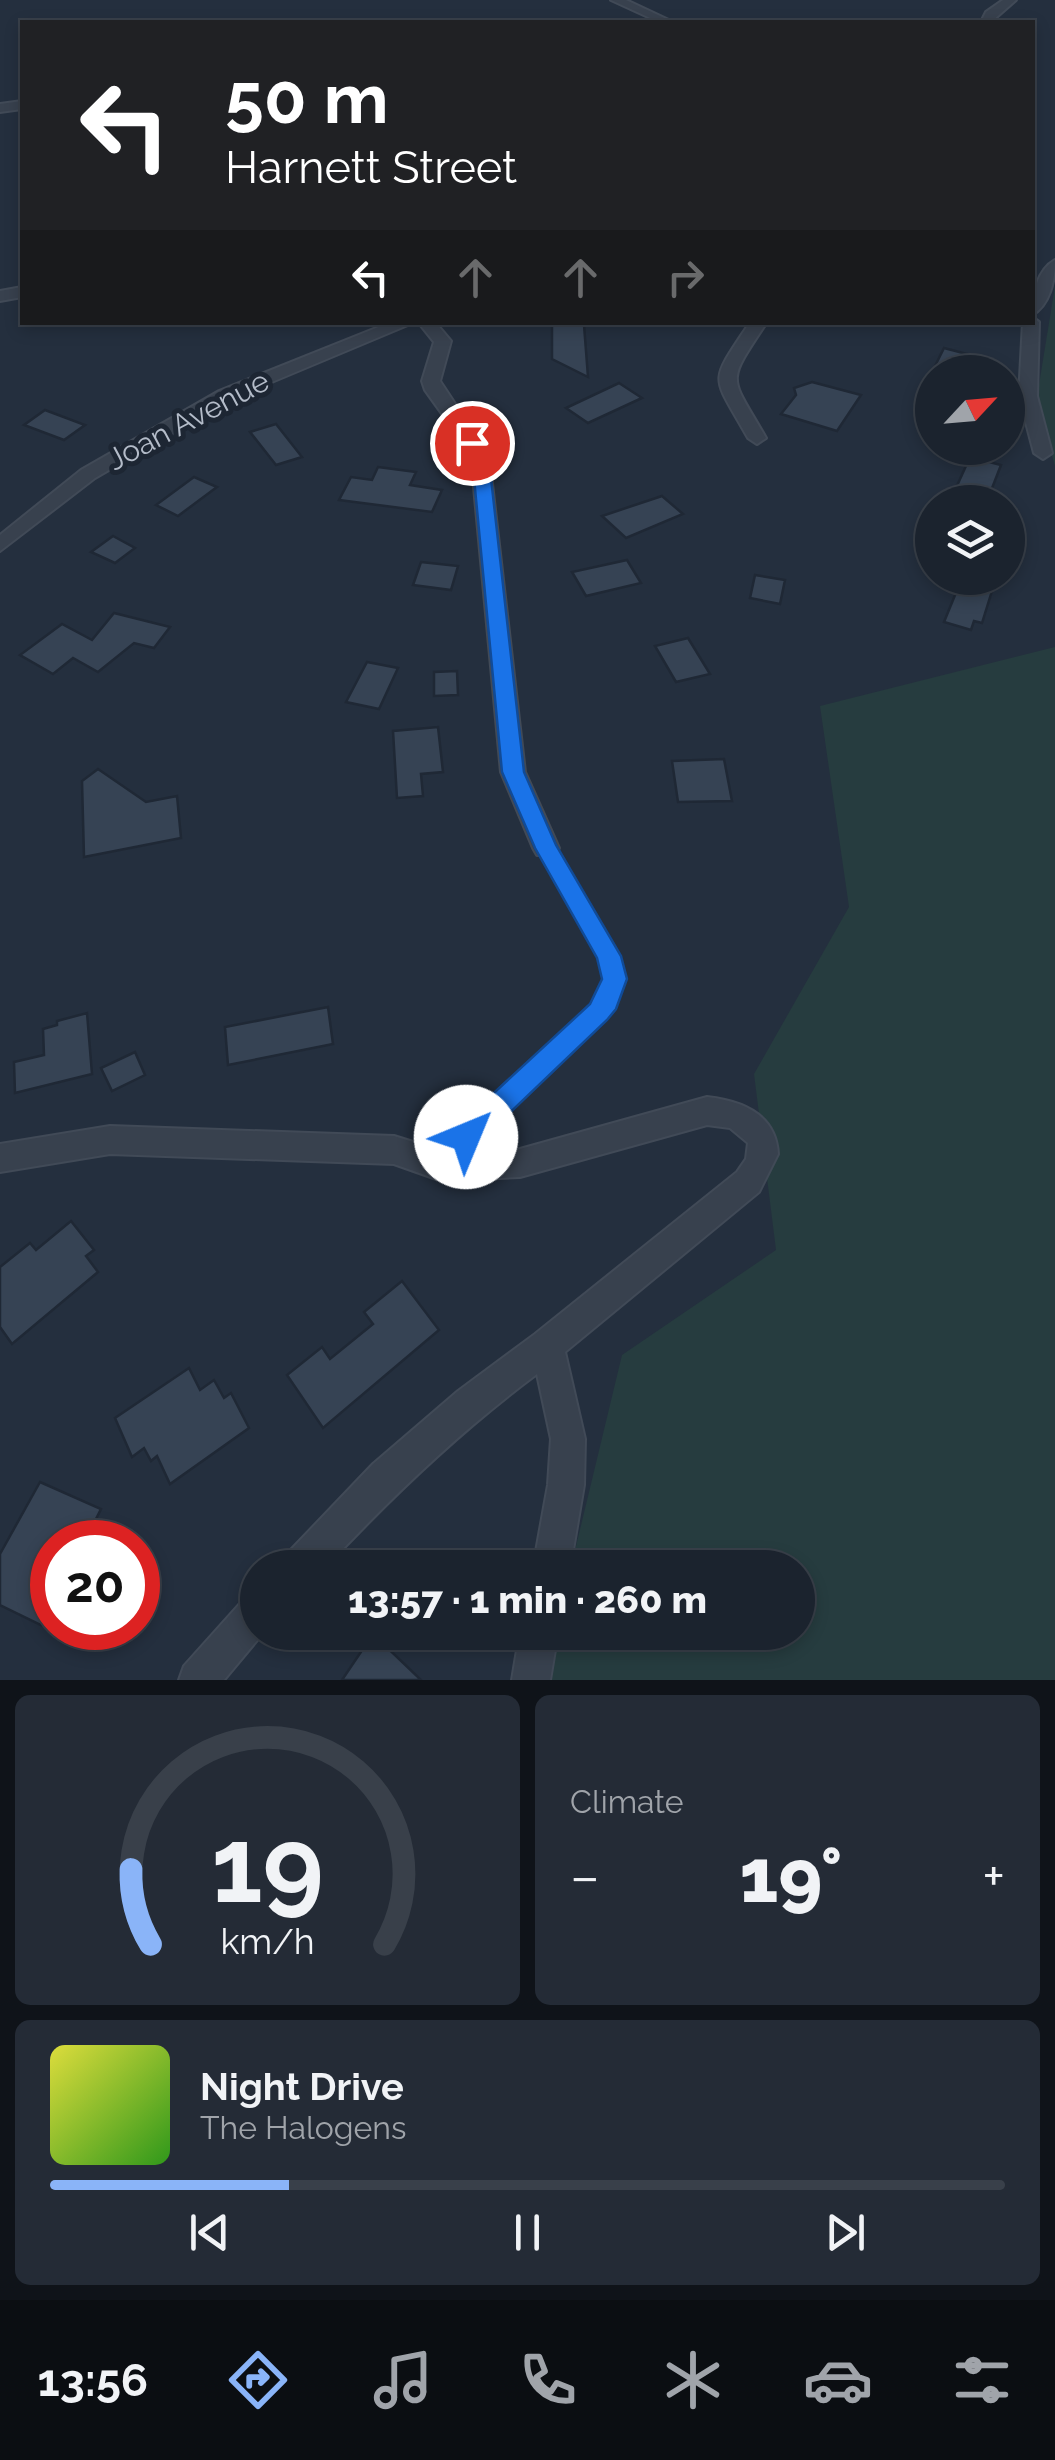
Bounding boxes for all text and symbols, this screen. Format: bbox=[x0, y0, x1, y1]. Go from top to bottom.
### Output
text: 50 m bbox=[225, 57, 389, 139]
icon: left bbox=[60, 60, 190, 190]
text: Harnett Street bbox=[225, 141, 517, 194]
icon: left bbox=[343, 250, 398, 305]
icon: ahead bbox=[448, 250, 503, 305]
icon: ahead bbox=[553, 250, 608, 305]
icon: right bbox=[658, 250, 713, 305]
north arrow bbox=[915, 355, 1025, 465]
map controls bbox=[915, 355, 1025, 595]
street label: Joan Avenue bbox=[101, 363, 275, 477]
pin bbox=[430, 401, 515, 486]
icon: arrive bbox=[445, 416, 500, 471]
button: layers bbox=[915, 485, 1025, 595]
position arrow bbox=[414, 1085, 518, 1189]
speed limit sign: 20 bbox=[30, 1520, 160, 1650]
text: 13:57 · 1 min · 260 m bbox=[348, 1577, 707, 1622]
text: Climate bbox=[570, 1783, 684, 1820]
text: 19 bbox=[211, 1804, 324, 1926]
text: 19° bbox=[739, 1831, 842, 1920]
text: − bbox=[570, 1844, 600, 1909]
text: + bbox=[982, 1844, 1005, 1909]
text: km/h bbox=[220, 1920, 315, 1962]
text: Night Drive bbox=[200, 2064, 404, 2109]
text: The Halogens bbox=[200, 2109, 406, 2146]
icon: previous bbox=[182, 2205, 237, 2260]
icon: pause bbox=[500, 2205, 555, 2260]
icon: next bbox=[818, 2205, 873, 2260]
icon: directions bbox=[223, 2345, 293, 2415]
icon: music bbox=[368, 2345, 438, 2415]
icon: phone bbox=[513, 2345, 583, 2415]
icon: climate bbox=[658, 2345, 728, 2415]
icon: car bbox=[803, 2345, 873, 2415]
icon: filters bbox=[947, 2345, 1017, 2415]
text: 13:56 bbox=[37, 2354, 148, 2407]

